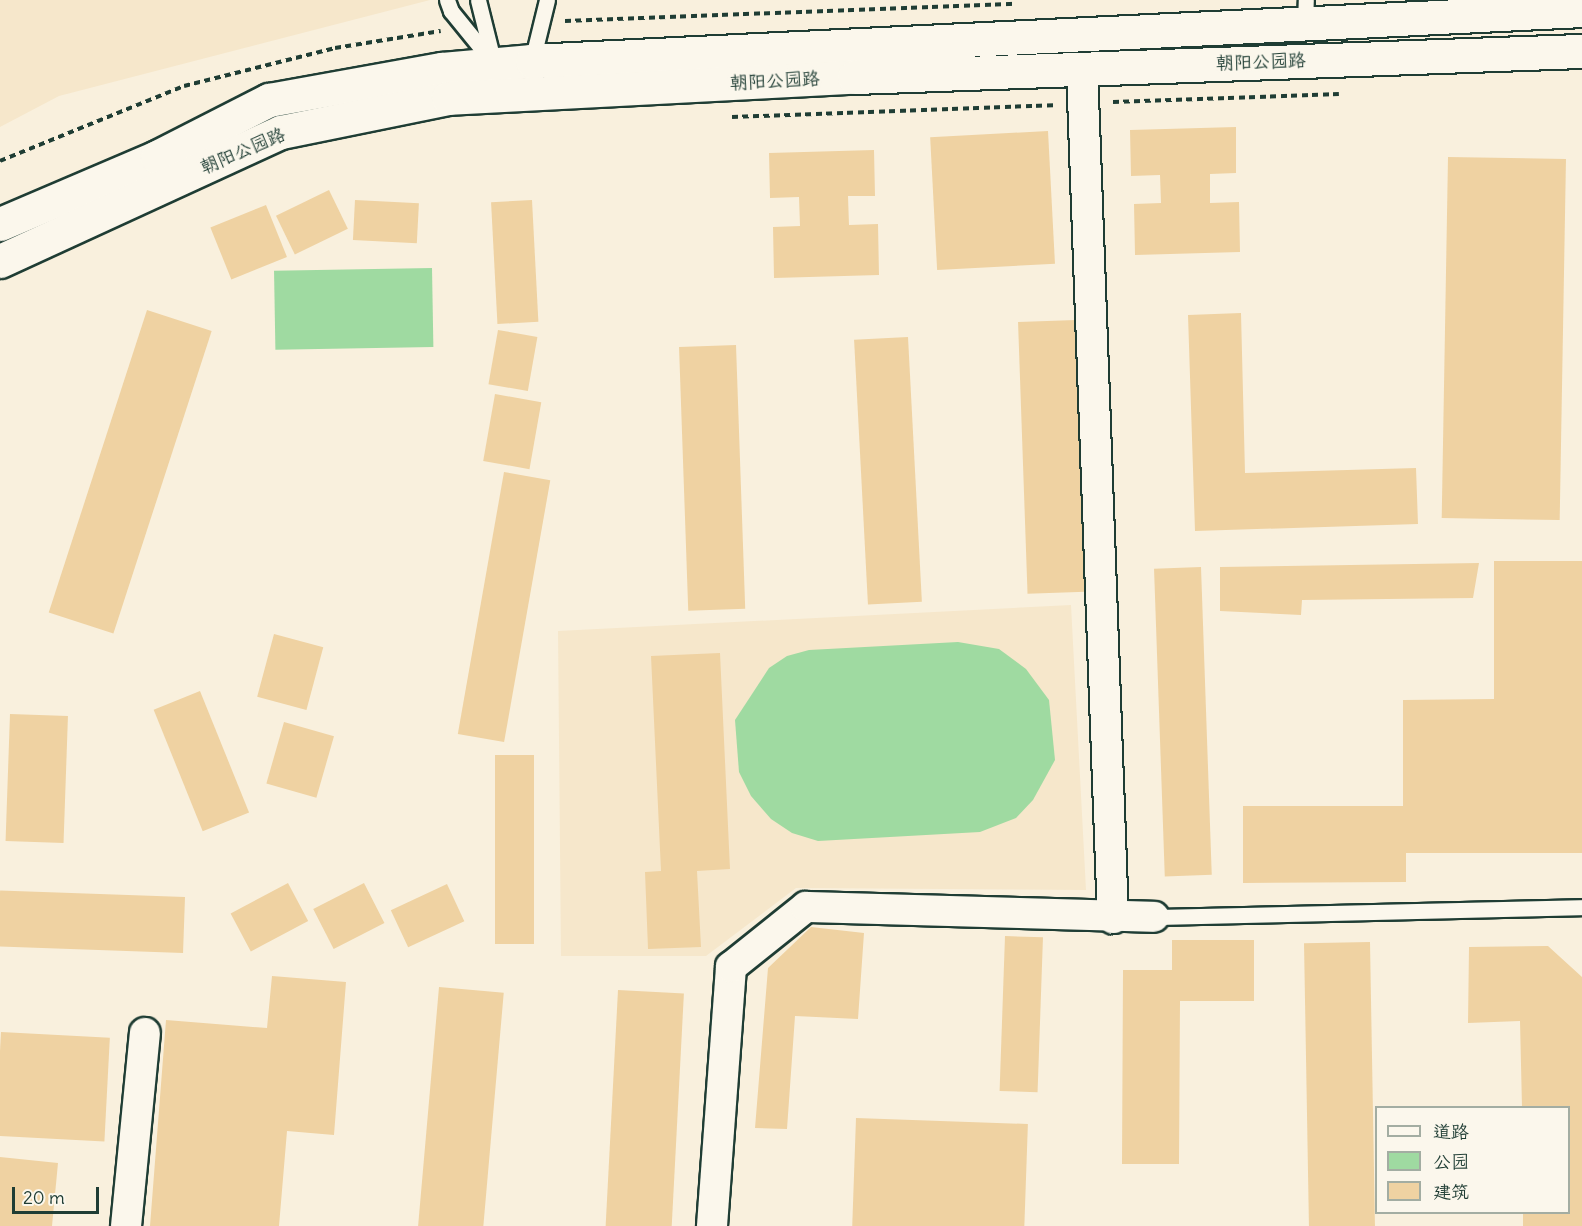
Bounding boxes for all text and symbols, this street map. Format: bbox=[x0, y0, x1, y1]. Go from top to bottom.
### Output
street label: 朝阳公园路 bbox=[1216, 50, 1306, 74]
street label: 朝阳公园路 bbox=[729, 68, 821, 94]
street label: 朝阳公园路 bbox=[197, 123, 289, 179]
legend bbox=[1375, 1106, 1570, 1214]
text: 道路 bbox=[1433, 1120, 1469, 1143]
text: 公园 bbox=[1433, 1150, 1469, 1173]
scale bar bbox=[15, 1175, 102, 1213]
text: 建筑 bbox=[1433, 1180, 1469, 1203]
text: 20 m bbox=[23, 1186, 65, 1209]

